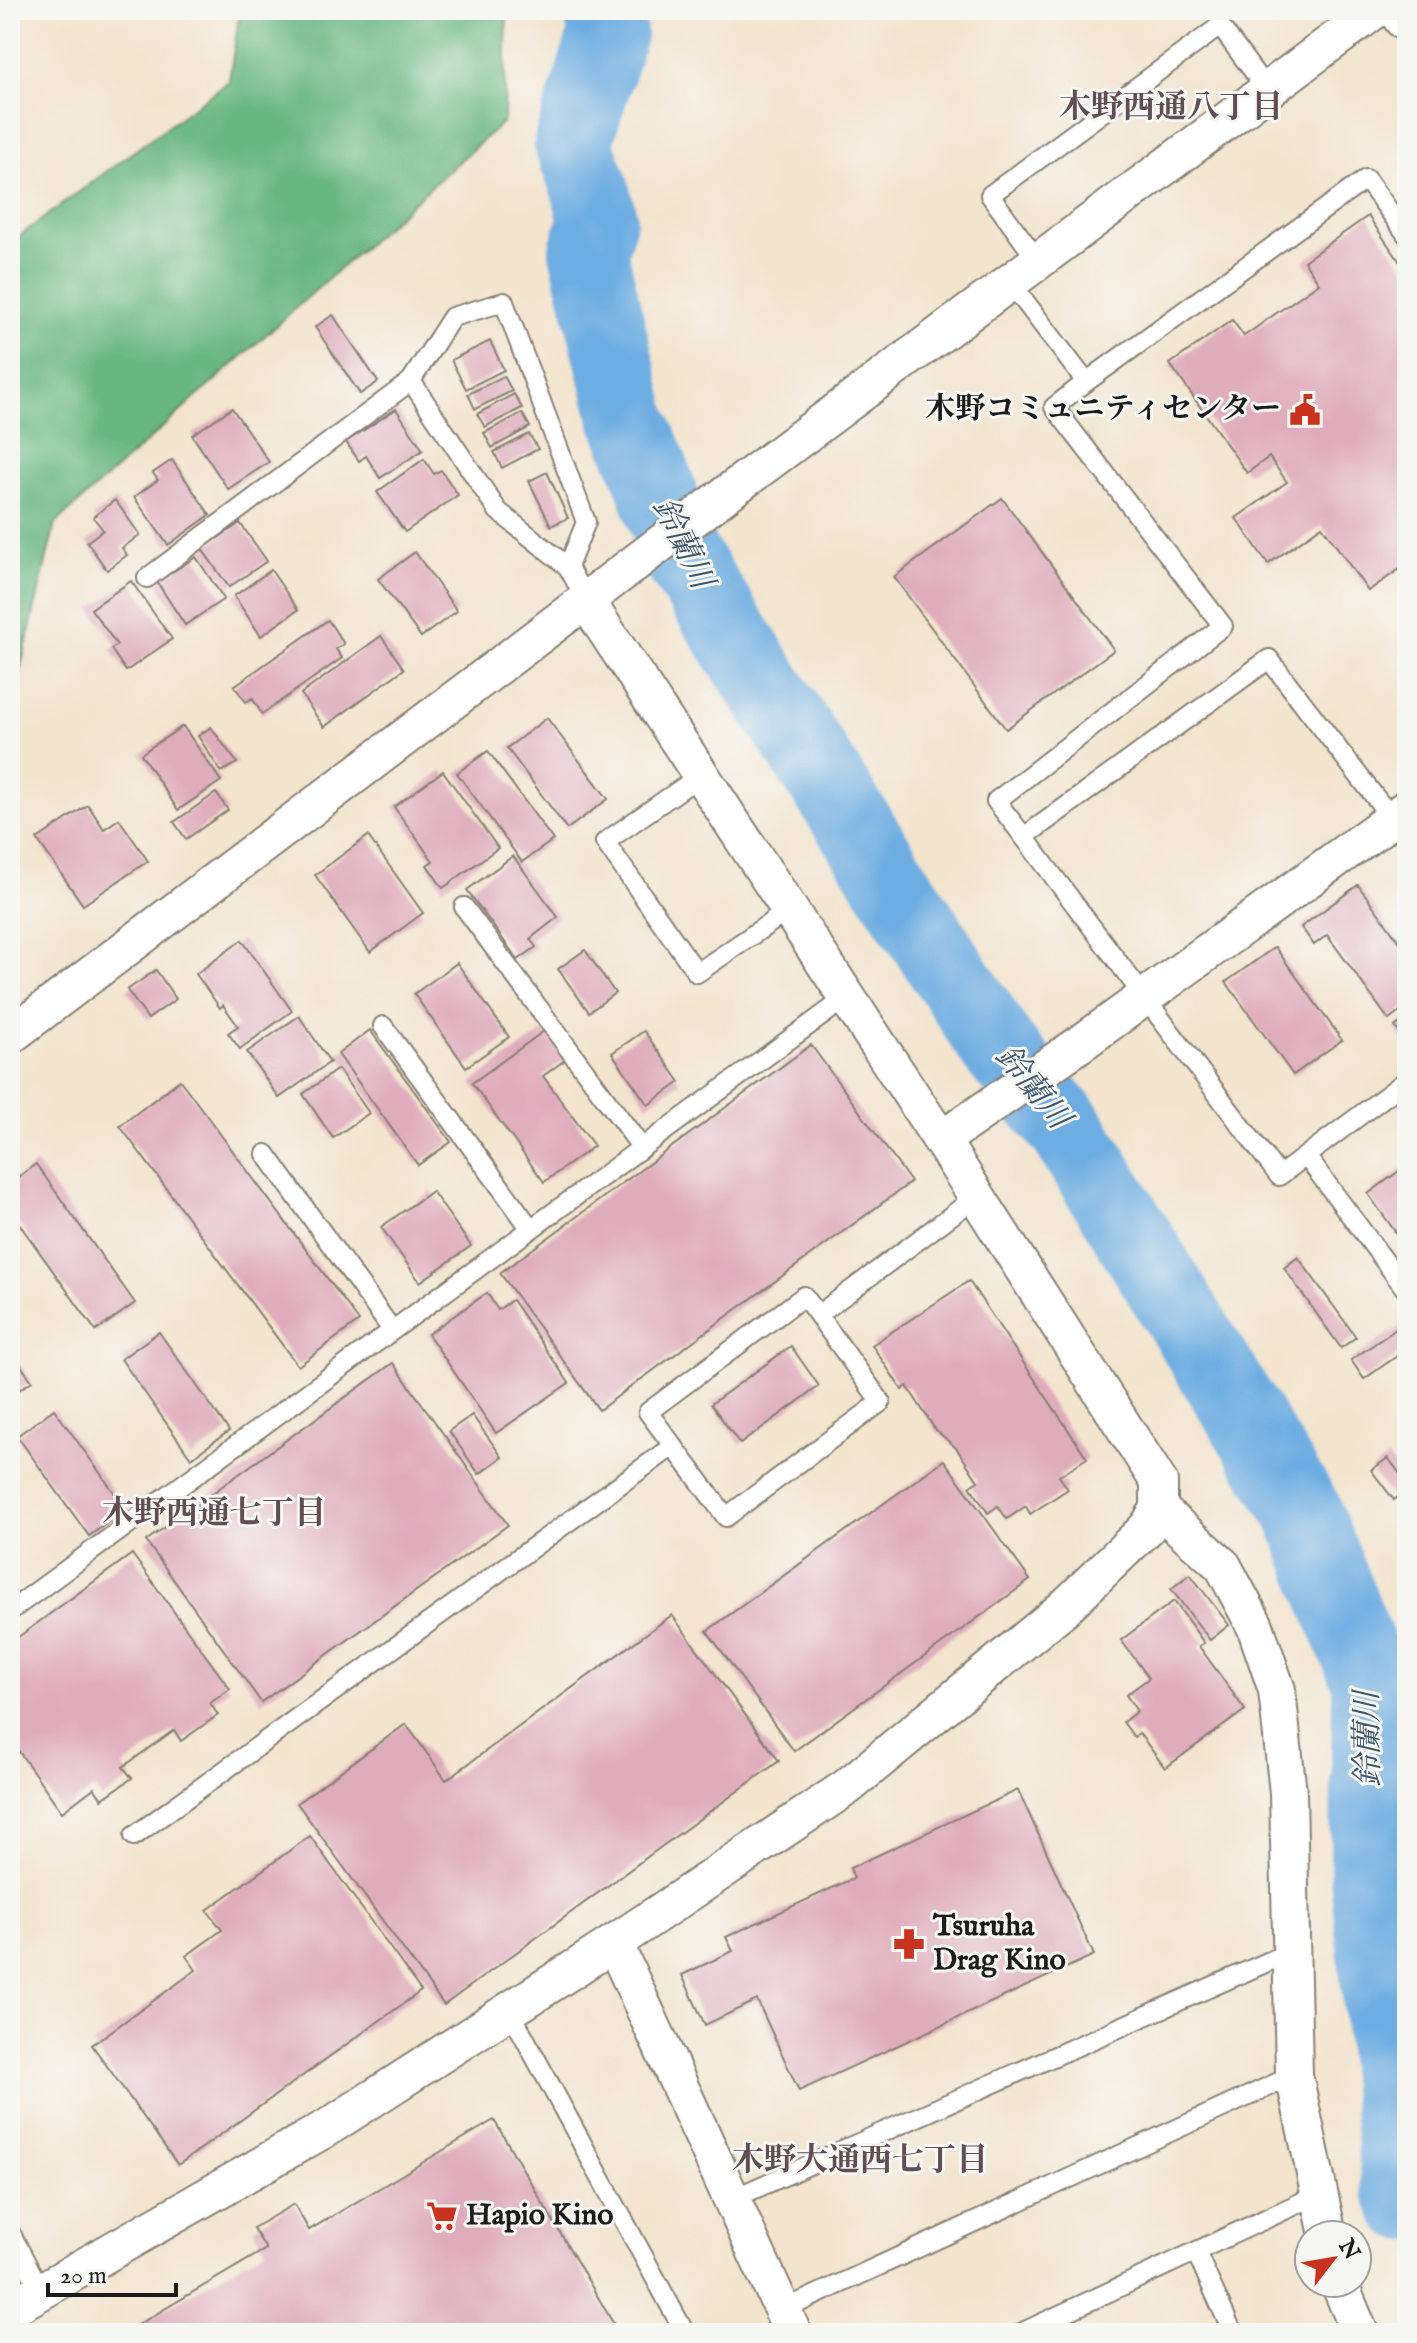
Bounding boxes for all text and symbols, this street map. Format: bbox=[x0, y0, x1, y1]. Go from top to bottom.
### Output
district label: 木野西通八丁目 bbox=[1059, 88, 1283, 129]
place label: 木野コミュニティセンター bbox=[925, 391, 1281, 429]
public building icon: 木野コミュニティセンター bbox=[1288, 393, 1322, 427]
water label: 鈴蘭川 bbox=[643, 492, 723, 599]
water label: 鈴蘭川 bbox=[986, 1038, 1080, 1141]
district label: 木野西通七丁目 bbox=[102, 1494, 326, 1535]
water label: 鈴蘭川 bbox=[1348, 1688, 1390, 1787]
place label: Tsuruha Drag Kino bbox=[932, 1908, 1066, 1980]
pharmacy icon: Tsuruha Drag Kino bbox=[892, 1927, 926, 1961]
district label: 木野大通西七丁目 bbox=[732, 2141, 988, 2182]
place label: Hapio Kino bbox=[466, 2197, 613, 2235]
supermarket icon: Hapio Kino bbox=[425, 2199, 459, 2233]
north arrow bbox=[1293, 2219, 1373, 2299]
text: N bbox=[1331, 2233, 1365, 2265]
scale bar bbox=[48, 2247, 176, 2297]
text: 20 m bbox=[60, 2261, 107, 2292]

